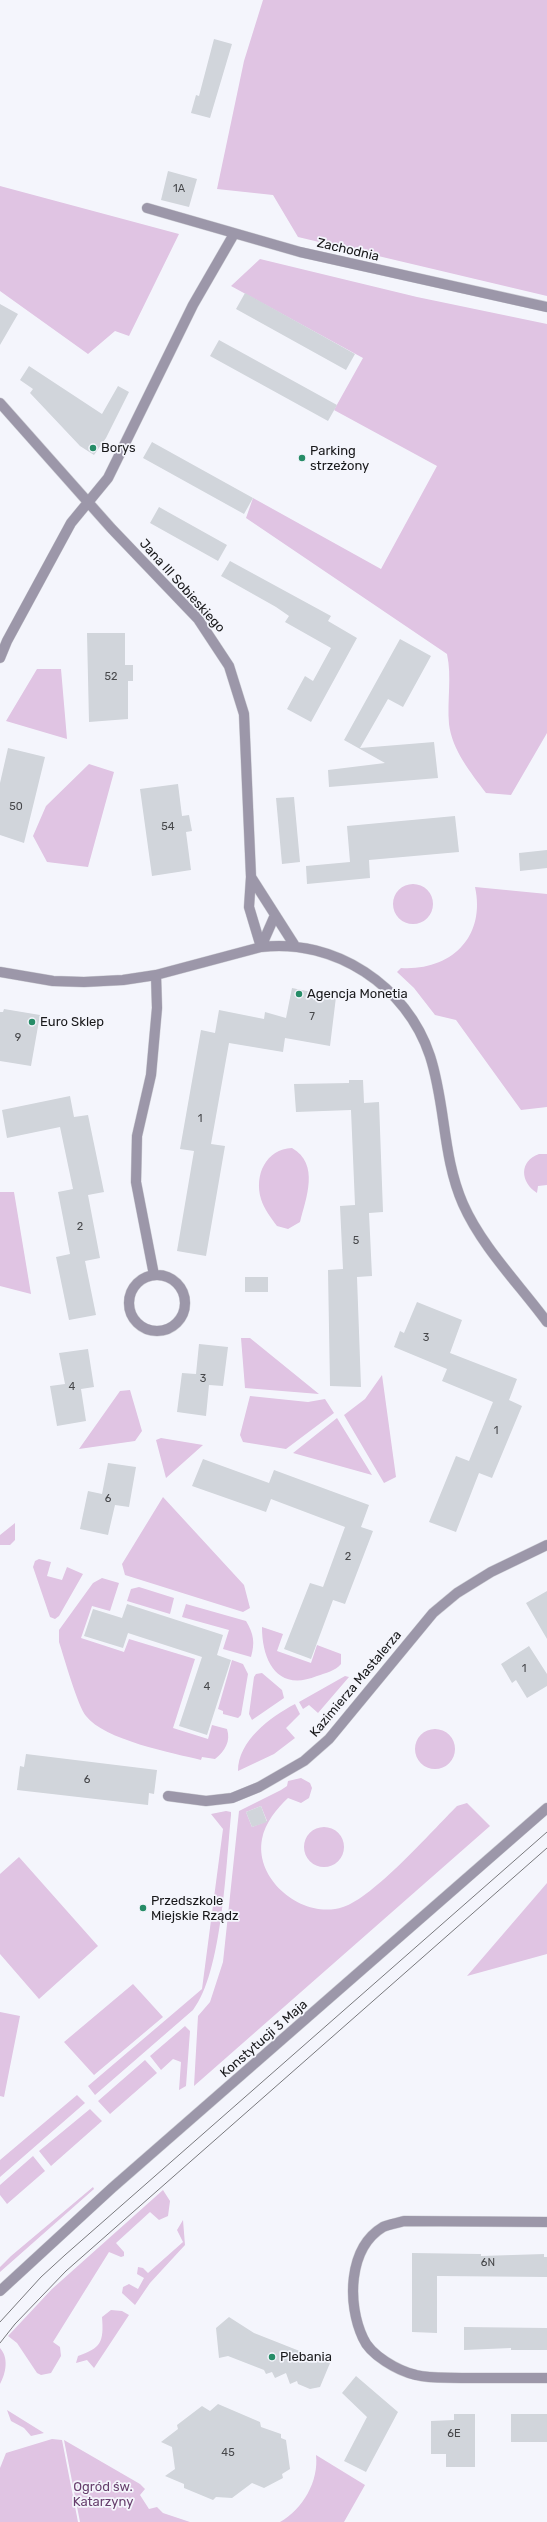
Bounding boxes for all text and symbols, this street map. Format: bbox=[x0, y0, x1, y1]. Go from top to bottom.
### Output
house number: 1A bbox=[173, 182, 185, 196]
street label: Zachodnia bbox=[315, 235, 381, 265]
place label: Borys bbox=[101, 440, 136, 456]
marker: Borys bbox=[88, 443, 98, 453]
place label: Parking strzeżony bbox=[310, 443, 369, 474]
marker: Parking strzeżony bbox=[297, 453, 307, 463]
street label: Jana III Sobieskiego bbox=[136, 536, 228, 636]
house number: 52 bbox=[105, 670, 117, 684]
house number: 50 bbox=[9, 800, 23, 814]
house number: 54 bbox=[161, 820, 175, 834]
place label: Agencja Monetia bbox=[307, 986, 408, 1002]
marker: Agencja Monetia bbox=[294, 989, 304, 999]
house number: 7 bbox=[309, 1010, 315, 1024]
place label: Euro Sklep bbox=[40, 1014, 104, 1030]
marker: Euro Sklep bbox=[27, 1017, 37, 1027]
house number: 9 bbox=[15, 1031, 21, 1045]
house number: 1 bbox=[198, 1112, 202, 1126]
house number: 2 bbox=[77, 1220, 83, 1234]
house number: 5 bbox=[353, 1234, 359, 1248]
house number: 3 bbox=[423, 1331, 429, 1345]
house number: 3 bbox=[200, 1372, 206, 1386]
house number: 4 bbox=[69, 1380, 75, 1394]
house number: 1 bbox=[494, 1424, 498, 1438]
house number: 6 bbox=[105, 1492, 111, 1506]
house number: 2 bbox=[345, 1550, 351, 1564]
street label: Kazimierza Mastalerza bbox=[307, 1628, 405, 1740]
house number: 1 bbox=[522, 1662, 526, 1676]
house number: 4 bbox=[204, 1680, 210, 1694]
house number: 6 bbox=[84, 1773, 90, 1787]
place label: Przedszkole Miejskie Rządz bbox=[151, 1893, 239, 1924]
marker: Przedszkole Miejskie Rządz bbox=[138, 1903, 148, 1913]
street label: Konstytucji 3 Maja bbox=[217, 1997, 311, 2081]
house number: 6N bbox=[481, 2256, 495, 2270]
place label: Plebania bbox=[280, 2349, 332, 2365]
marker: Plebania bbox=[267, 2352, 277, 2362]
house number: 6E bbox=[447, 2427, 461, 2441]
house number: 45 bbox=[221, 2446, 235, 2460]
park label: Ogród św. Katarzyny bbox=[73, 2479, 133, 2510]

